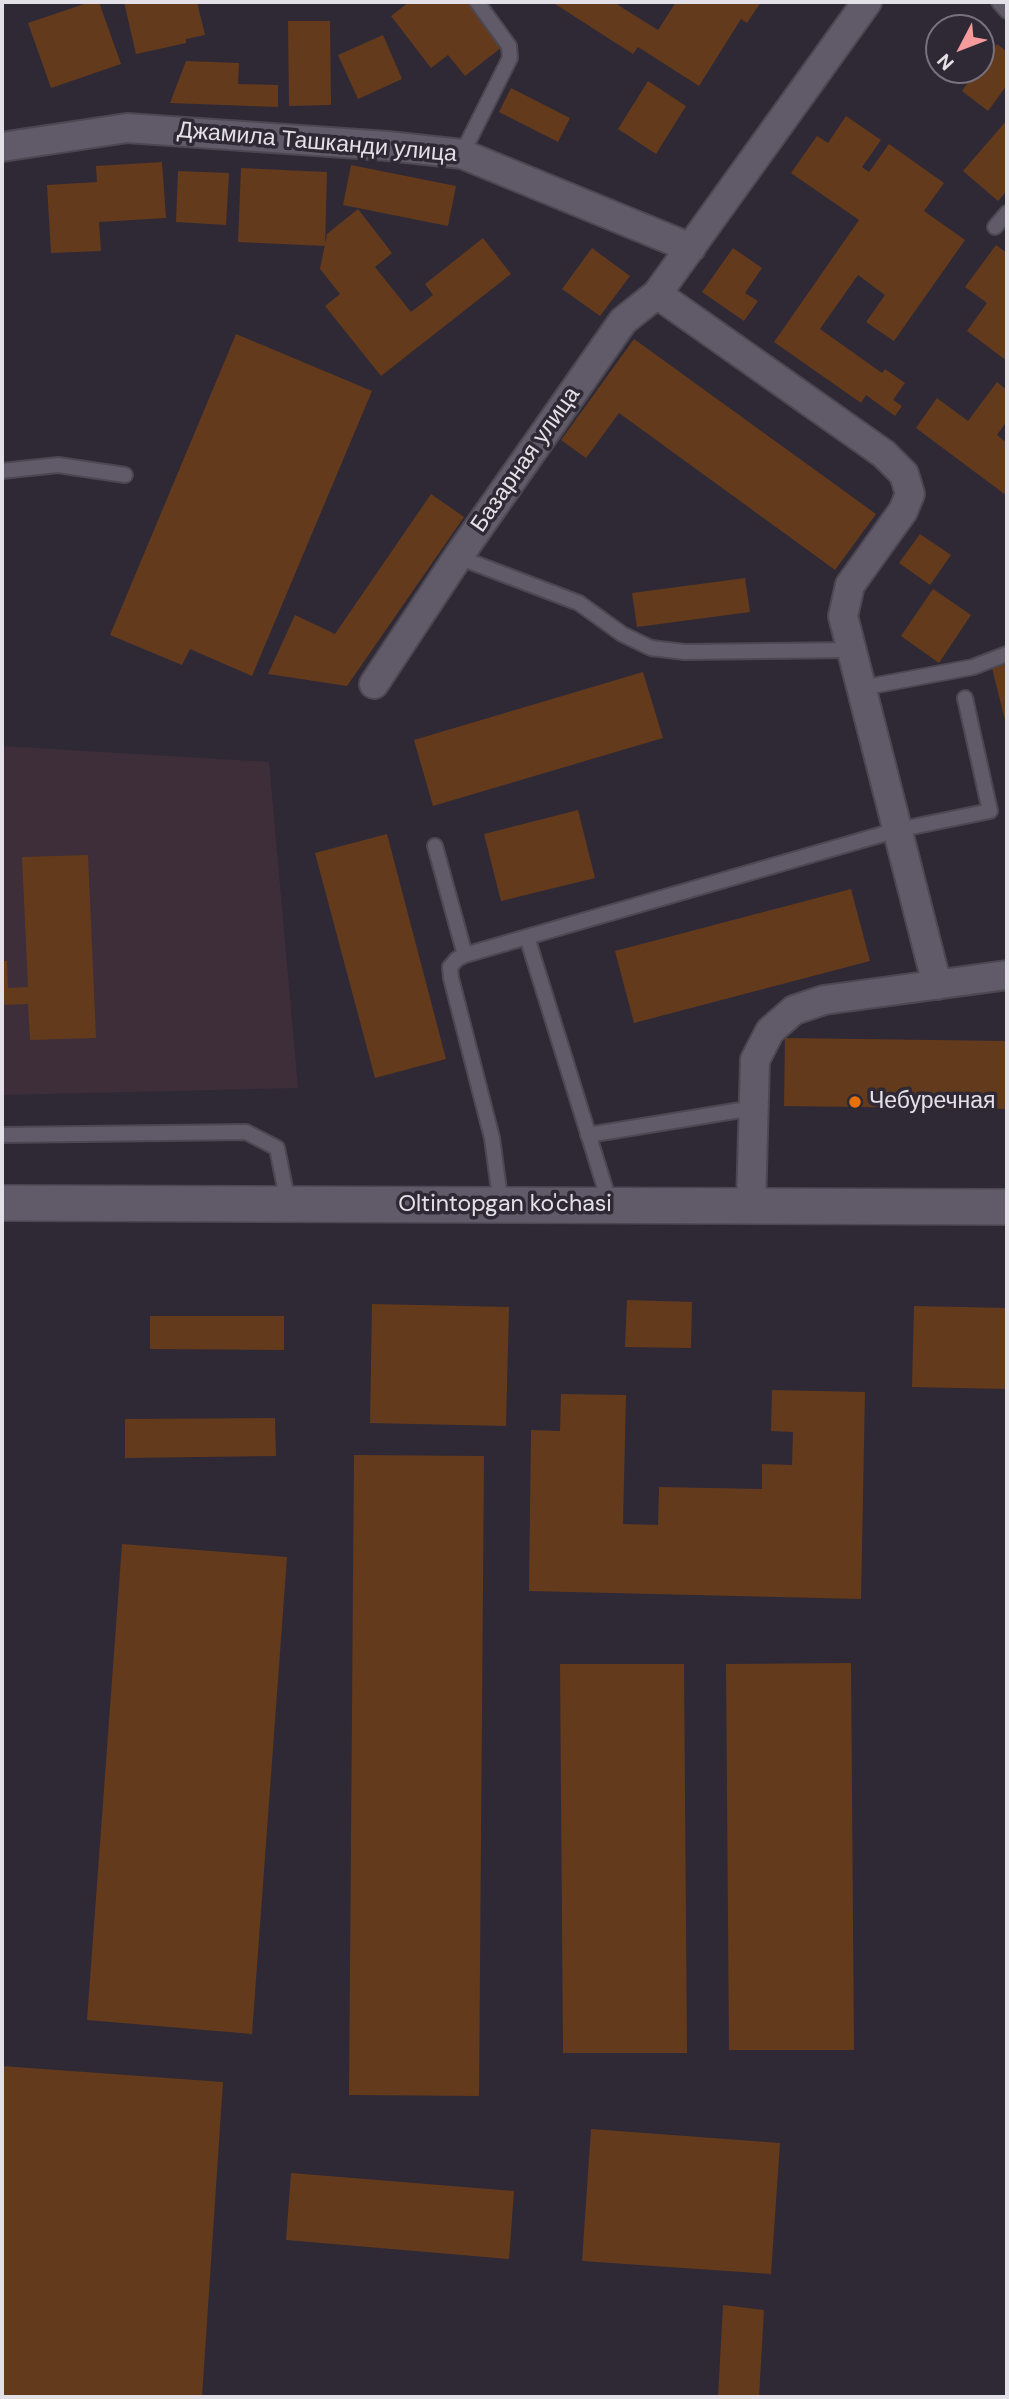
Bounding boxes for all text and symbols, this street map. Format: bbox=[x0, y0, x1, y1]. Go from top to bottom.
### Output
north arrow bbox=[925, 14, 995, 84]
text: N bbox=[932, 49, 959, 76]
street label: Джамила Ташканди улица bbox=[176, 117, 458, 169]
street label: Базарная улица bbox=[466, 382, 586, 538]
place label: Чебуречная bbox=[869, 1088, 996, 1116]
marker: Чебуречная bbox=[847, 1094, 863, 1110]
street label: Oltintopgan ko'chasi bbox=[398, 1191, 612, 1219]

